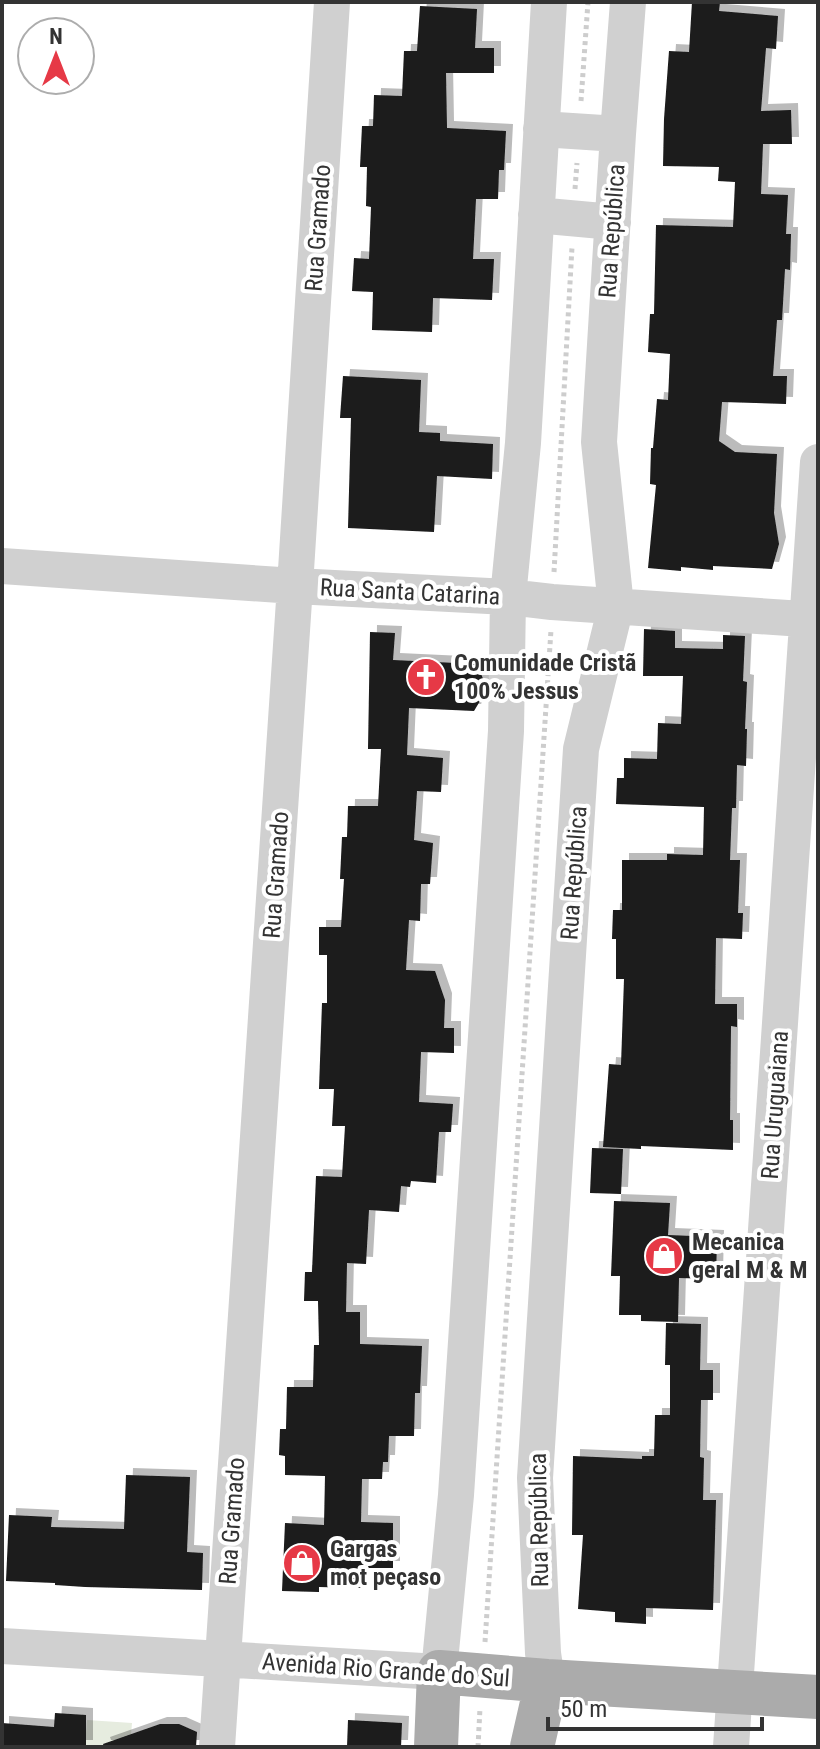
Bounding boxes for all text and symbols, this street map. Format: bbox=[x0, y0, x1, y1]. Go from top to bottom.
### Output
north arrow bbox=[16, 16, 96, 96]
text: N bbox=[49, 24, 63, 49]
street label: Rua Gramado bbox=[300, 163, 336, 293]
street label: Rua República bbox=[593, 163, 631, 299]
street label: Rua Santa Catarina bbox=[319, 573, 501, 611]
place label: Comunidade Cristã 100% Jessus bbox=[454, 649, 636, 705]
church icon: Comunidade Cristã 100% Jessus bbox=[405, 656, 447, 698]
street label: Rua República bbox=[555, 805, 593, 941]
street label: Rua Gramado bbox=[258, 810, 294, 940]
street label: Rua Uruguaiana bbox=[756, 1030, 794, 1180]
place label: Mecanica geral M & M bbox=[692, 1228, 807, 1284]
shop icon: Mecanica geral M & M bbox=[643, 1235, 685, 1277]
street label: Rua República bbox=[524, 1453, 554, 1587]
street label: Rua Gramado bbox=[214, 1456, 250, 1586]
place label: Gargas mot peçaso bbox=[330, 1535, 441, 1591]
shop icon: Gargas mot peçaso bbox=[281, 1542, 323, 1584]
street label: Avenida Rio Grande do Sul bbox=[261, 1647, 511, 1693]
scale bar bbox=[548, 1681, 762, 1731]
text: 50 m bbox=[560, 1695, 607, 1723]

